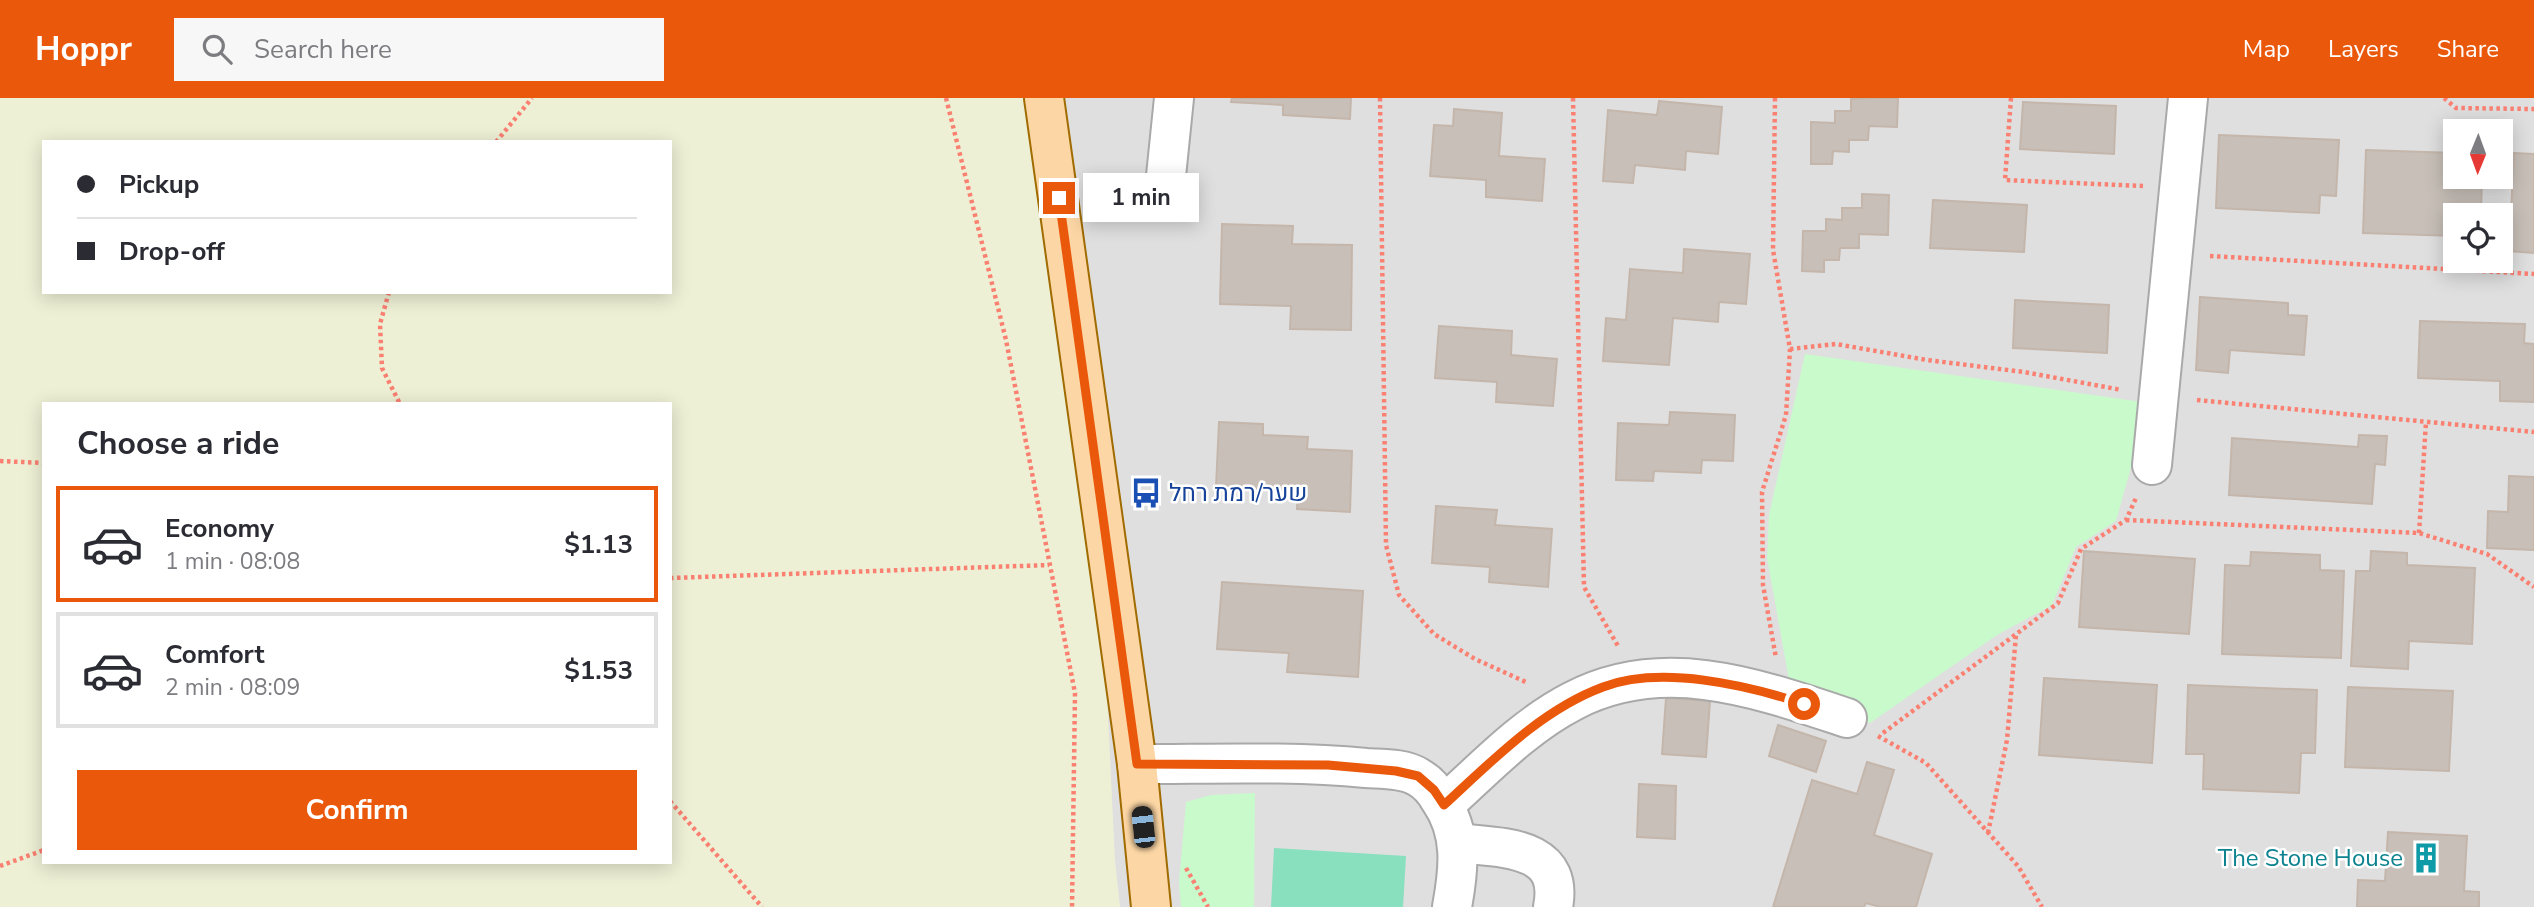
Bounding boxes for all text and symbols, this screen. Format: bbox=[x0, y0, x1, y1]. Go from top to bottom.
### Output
search box bbox=[174, 18, 664, 81]
text: Hoppr bbox=[35, 27, 132, 72]
icon: search bbox=[198, 30, 236, 68]
text: Search here bbox=[254, 32, 392, 67]
text: Map bbox=[2243, 33, 2290, 65]
text: Layers bbox=[2328, 33, 2399, 65]
text: Share bbox=[2437, 33, 2499, 65]
north arrow bbox=[2443, 119, 2513, 189]
map controls bbox=[2443, 119, 2513, 273]
text: Pickup bbox=[119, 167, 199, 202]
callout: 1 min bbox=[1084, 174, 1199, 222]
route end bbox=[1043, 182, 1075, 214]
text: 1 min bbox=[1111, 182, 1171, 213]
button: locate bbox=[2443, 203, 2513, 273]
text: Drop-off bbox=[119, 234, 225, 269]
text: Choose a ride bbox=[77, 422, 279, 465]
bus stop icon: שער/רמת רחל bbox=[1129, 476, 1163, 510]
place label: שער/רמת רחל bbox=[1169, 477, 1307, 509]
text: Economy bbox=[165, 511, 274, 546]
icon: car bbox=[81, 513, 144, 576]
text: $1.13 bbox=[564, 527, 633, 562]
text: 1 min · 08:08 bbox=[165, 546, 300, 577]
text: Comfort bbox=[165, 637, 265, 672]
icon: car bbox=[81, 639, 144, 702]
text: $1.53 bbox=[564, 653, 633, 688]
text: 2 min · 08:09 bbox=[165, 672, 300, 703]
route start bbox=[1788, 688, 1820, 720]
button: Confirm bbox=[77, 770, 637, 850]
car bbox=[1131, 805, 1156, 849]
building icon: The Stone House bbox=[2409, 841, 2443, 875]
place label: The Stone House bbox=[2218, 842, 2403, 874]

